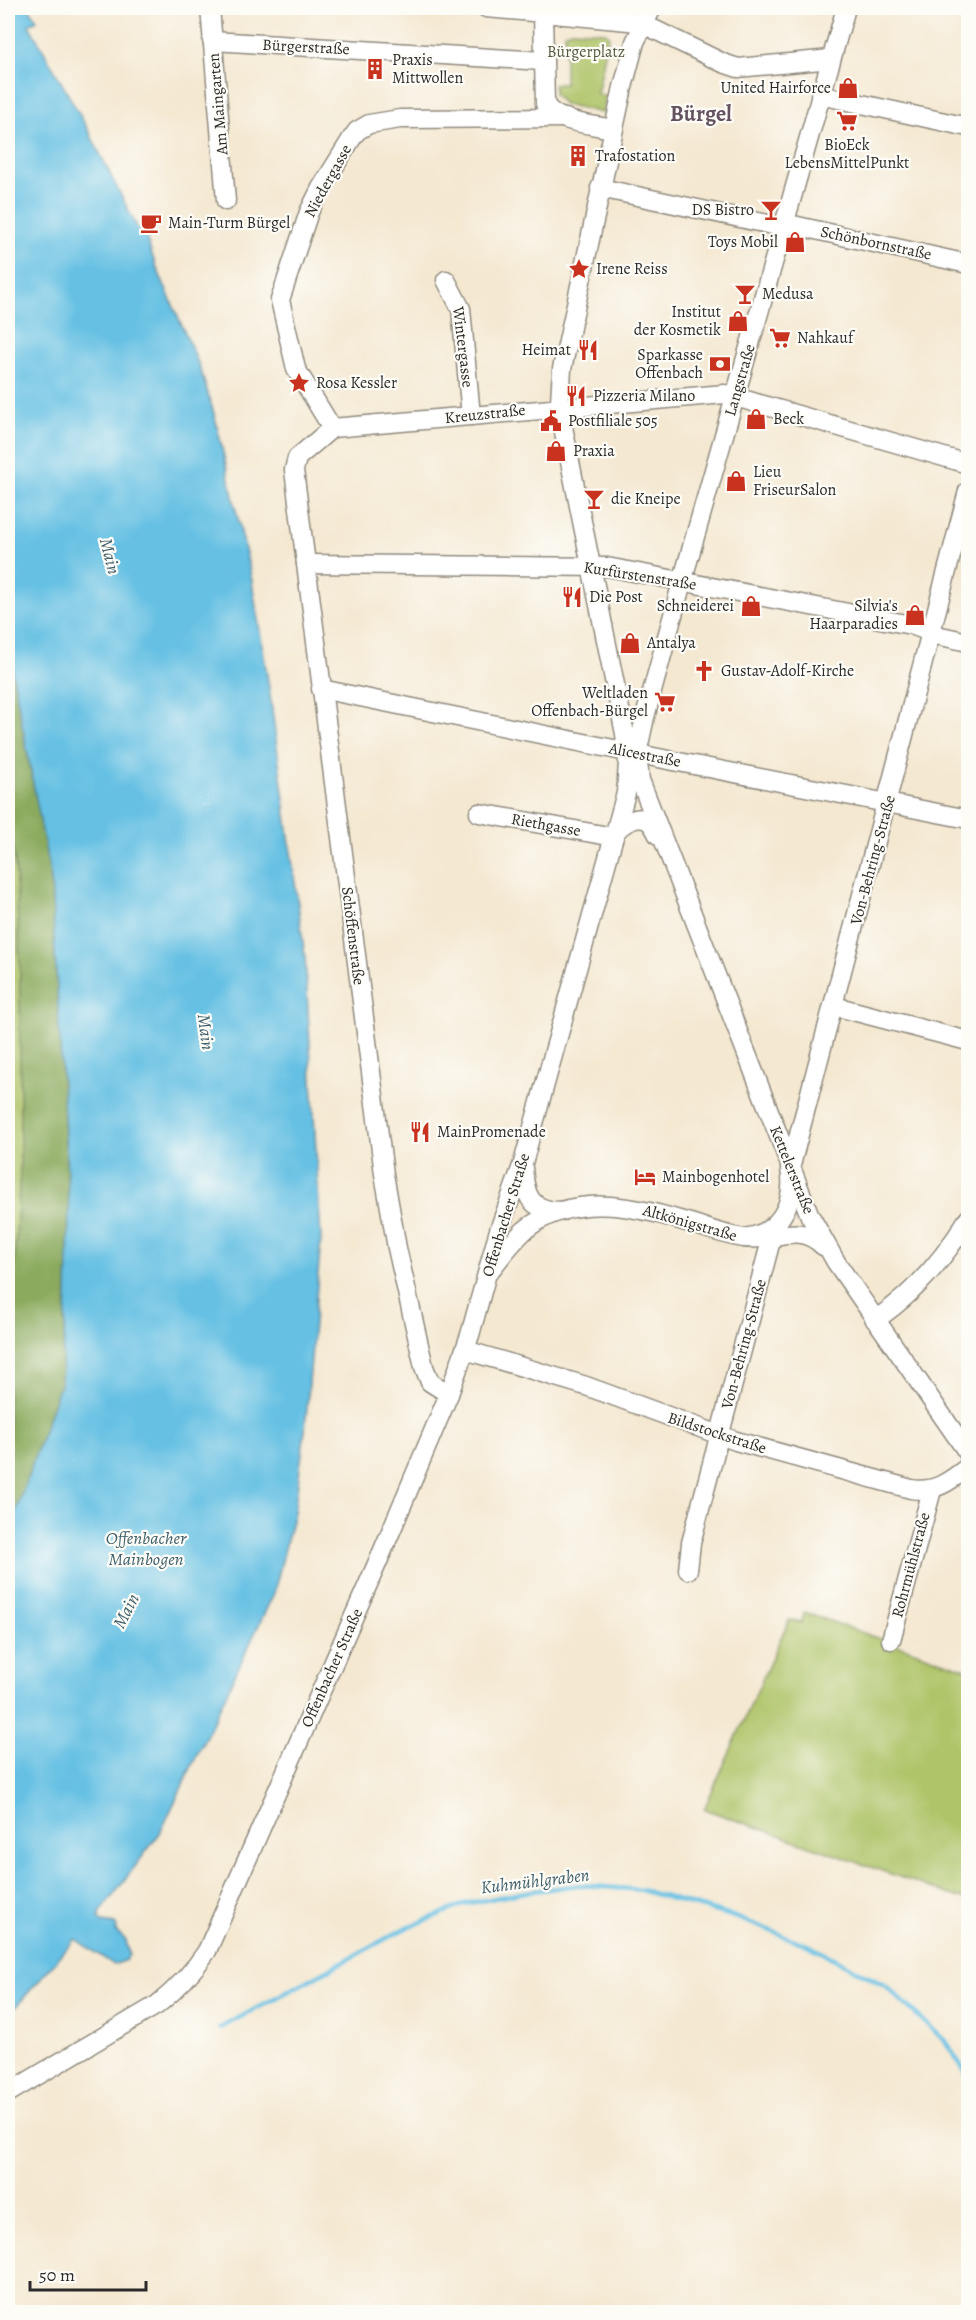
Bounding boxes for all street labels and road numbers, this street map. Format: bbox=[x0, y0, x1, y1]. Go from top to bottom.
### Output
street label: Bürgerstraße bbox=[262, 34, 350, 60]
street label: Am Maingarten bbox=[203, 52, 234, 157]
street label: Niedergasse bbox=[299, 141, 357, 221]
street label: Schönbornstraße bbox=[818, 220, 934, 266]
street label: Wintergasse bbox=[447, 304, 479, 389]
street label: Langstraße bbox=[719, 341, 761, 419]
street label: Kreuzstraße bbox=[444, 399, 526, 429]
street label: Kurfürstenstraße bbox=[582, 556, 698, 596]
street label: Alicestraße bbox=[606, 737, 683, 773]
street label: Von-Behring-Straße bbox=[845, 793, 901, 928]
street label: Riethgasse bbox=[509, 808, 583, 842]
street label: Schöffenstraße bbox=[336, 886, 370, 986]
street label: Kettelerstraße bbox=[764, 1123, 820, 1217]
street label: Offenbacher Straße bbox=[477, 1151, 535, 1279]
street label: Altkönigstraße bbox=[639, 1199, 740, 1247]
street label: Von-Behring-Straße bbox=[716, 1277, 772, 1412]
street label: Bildstockstraße bbox=[665, 1407, 769, 1459]
street label: Rohrmühlstraße bbox=[886, 1510, 936, 1620]
street label: Offenbacher Straße bbox=[296, 1605, 368, 1731]

